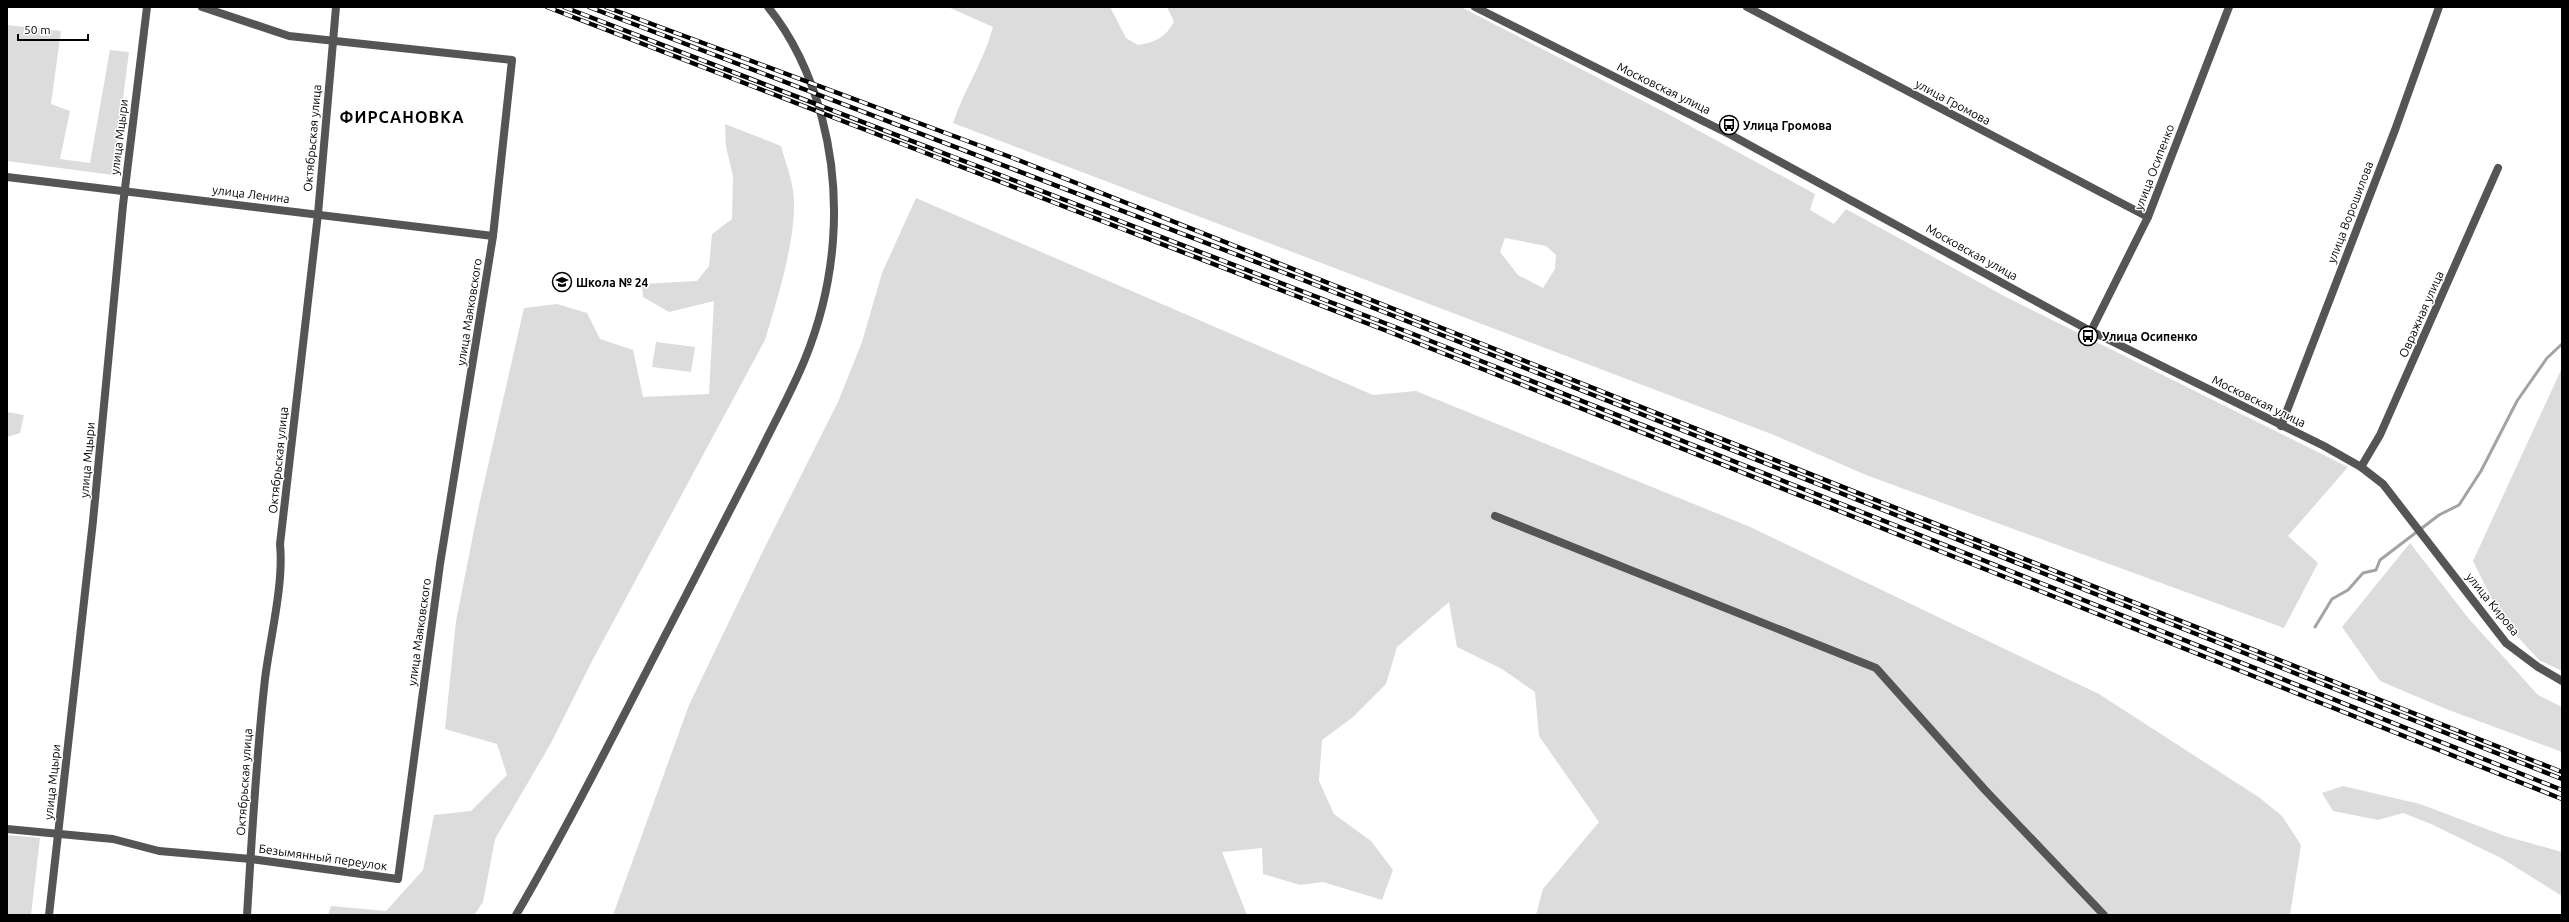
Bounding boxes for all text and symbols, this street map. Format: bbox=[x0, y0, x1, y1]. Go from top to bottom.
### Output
scale bar bbox=[18, 16, 88, 42]
text: 50 m bbox=[24, 23, 51, 36]
street label: Московская улица bbox=[1615, 60, 1713, 116]
street label: улица Громова bbox=[1913, 77, 1993, 127]
street label: Октябрьская улица bbox=[301, 84, 323, 192]
street label: улица Мцыри bbox=[108, 98, 130, 176]
district label: ФИРСАНОВКА bbox=[340, 108, 464, 126]
bus stop icon: Улица Громова bbox=[1718, 114, 1740, 136]
place label: Улица Громова bbox=[1743, 119, 1832, 132]
street label: улица Осипенко bbox=[2132, 122, 2176, 212]
street label: улица Ворошилова bbox=[2325, 159, 2375, 265]
street label: улица Ленина bbox=[212, 183, 290, 205]
street label: Московская улица bbox=[1924, 221, 2020, 283]
street label: улица Маяковского bbox=[454, 257, 484, 367]
street label: Овражная улица bbox=[2396, 269, 2446, 359]
school or university icon: Школа № 24 bbox=[551, 271, 573, 293]
place label: Школа № 24 bbox=[576, 276, 649, 289]
bus stop icon: Улица Осипенко bbox=[2077, 325, 2099, 347]
place label: Улица Осипенко bbox=[2102, 330, 2198, 343]
street label: Московская улица bbox=[2210, 373, 2308, 429]
street label: Октябрьская улица bbox=[266, 406, 290, 514]
street label: улица Мцыри bbox=[77, 422, 97, 498]
street label: улица Кирова bbox=[2464, 570, 2522, 638]
street label: улица Маяковского bbox=[405, 577, 433, 687]
street label: Октябрьская улица bbox=[234, 728, 254, 836]
street label: улица Мцыри bbox=[42, 744, 62, 820]
street label: Безымянный переулок bbox=[258, 842, 388, 872]

